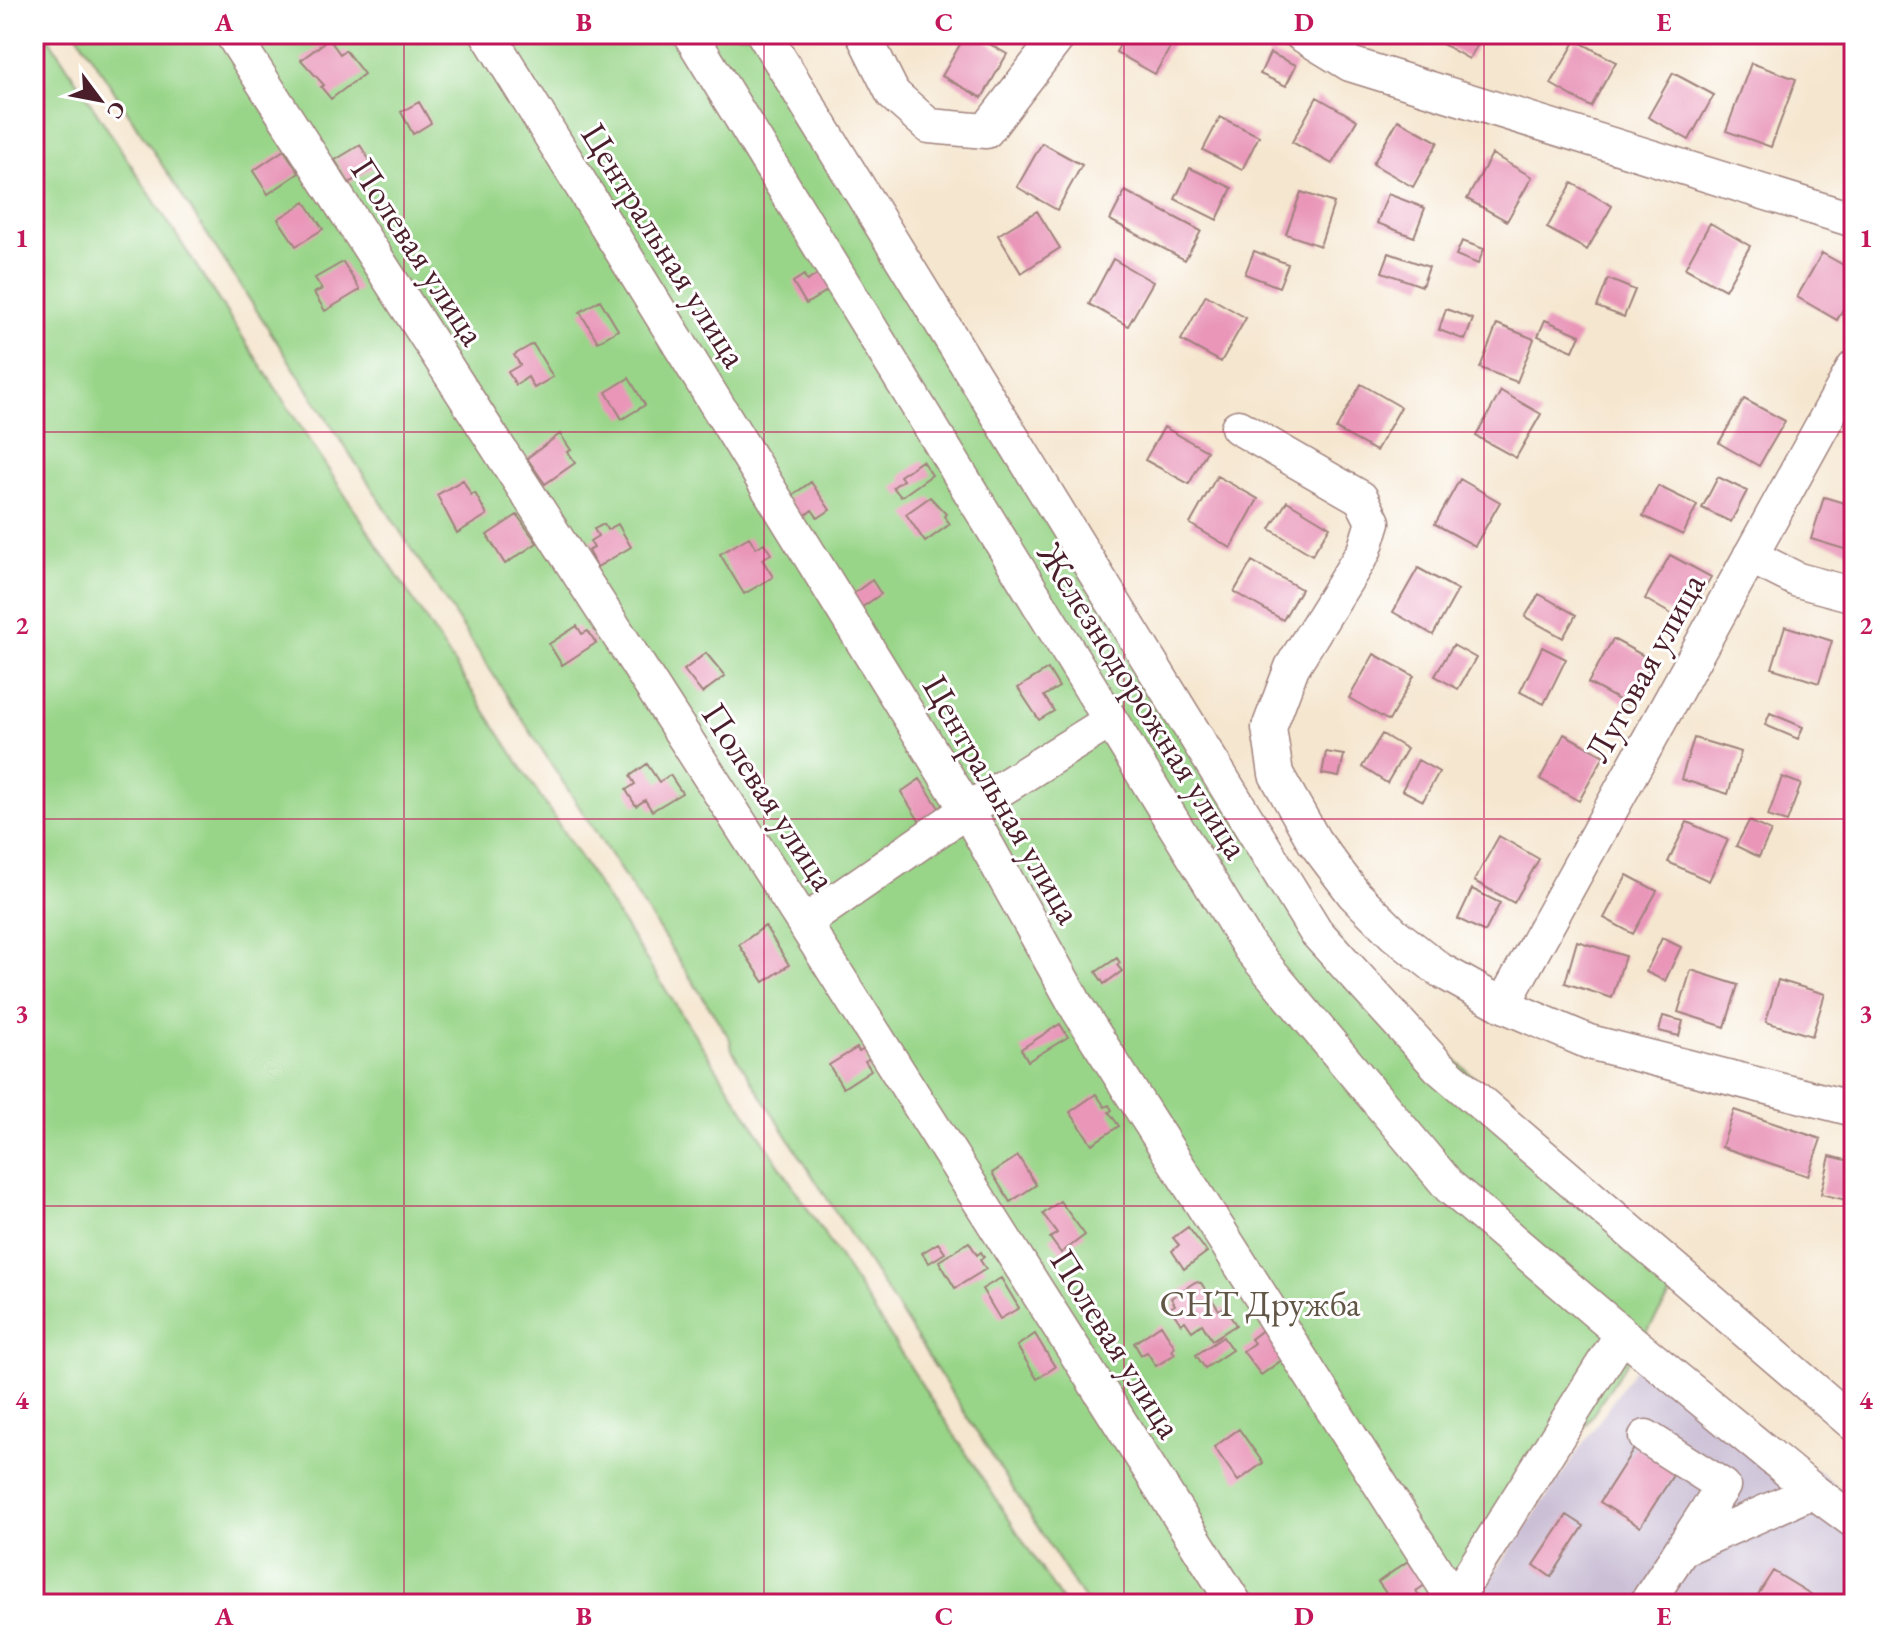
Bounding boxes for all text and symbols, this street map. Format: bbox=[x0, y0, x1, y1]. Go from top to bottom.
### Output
text: A bbox=[214, 5, 234, 39]
text: B bbox=[576, 5, 592, 39]
text: C bbox=[935, 5, 953, 39]
text: D bbox=[1294, 5, 1314, 39]
text: E bbox=[1657, 5, 1672, 39]
north arrow bbox=[60, 60, 140, 140]
text: С bbox=[100, 96, 133, 125]
street label: Центральная улица bbox=[571, 114, 759, 377]
street label: Полевая улица bbox=[340, 148, 497, 355]
text: 1 bbox=[15, 221, 29, 255]
text: 1 bbox=[1859, 221, 1873, 255]
street label: Железнодорожная улица bbox=[1026, 532, 1261, 868]
street label: Луговая улица bbox=[1573, 564, 1716, 770]
text: 2 bbox=[15, 608, 29, 642]
text: 2 bbox=[1859, 608, 1873, 642]
street label: Центральная улица bbox=[912, 666, 1093, 933]
street label: Полевая улица bbox=[691, 693, 848, 900]
text: 3 bbox=[15, 996, 29, 1030]
text: 3 bbox=[1859, 996, 1873, 1030]
street label: Полевая улица bbox=[1040, 1240, 1194, 1447]
park label: СНТ Дружба bbox=[1160, 1280, 1361, 1327]
text: 4 bbox=[15, 1383, 29, 1417]
text: 4 bbox=[1859, 1383, 1873, 1417]
text: A bbox=[214, 1599, 234, 1633]
text: B bbox=[576, 1599, 592, 1633]
text: C bbox=[935, 1599, 953, 1633]
text: D bbox=[1294, 1599, 1314, 1633]
text: E bbox=[1657, 1599, 1672, 1633]

